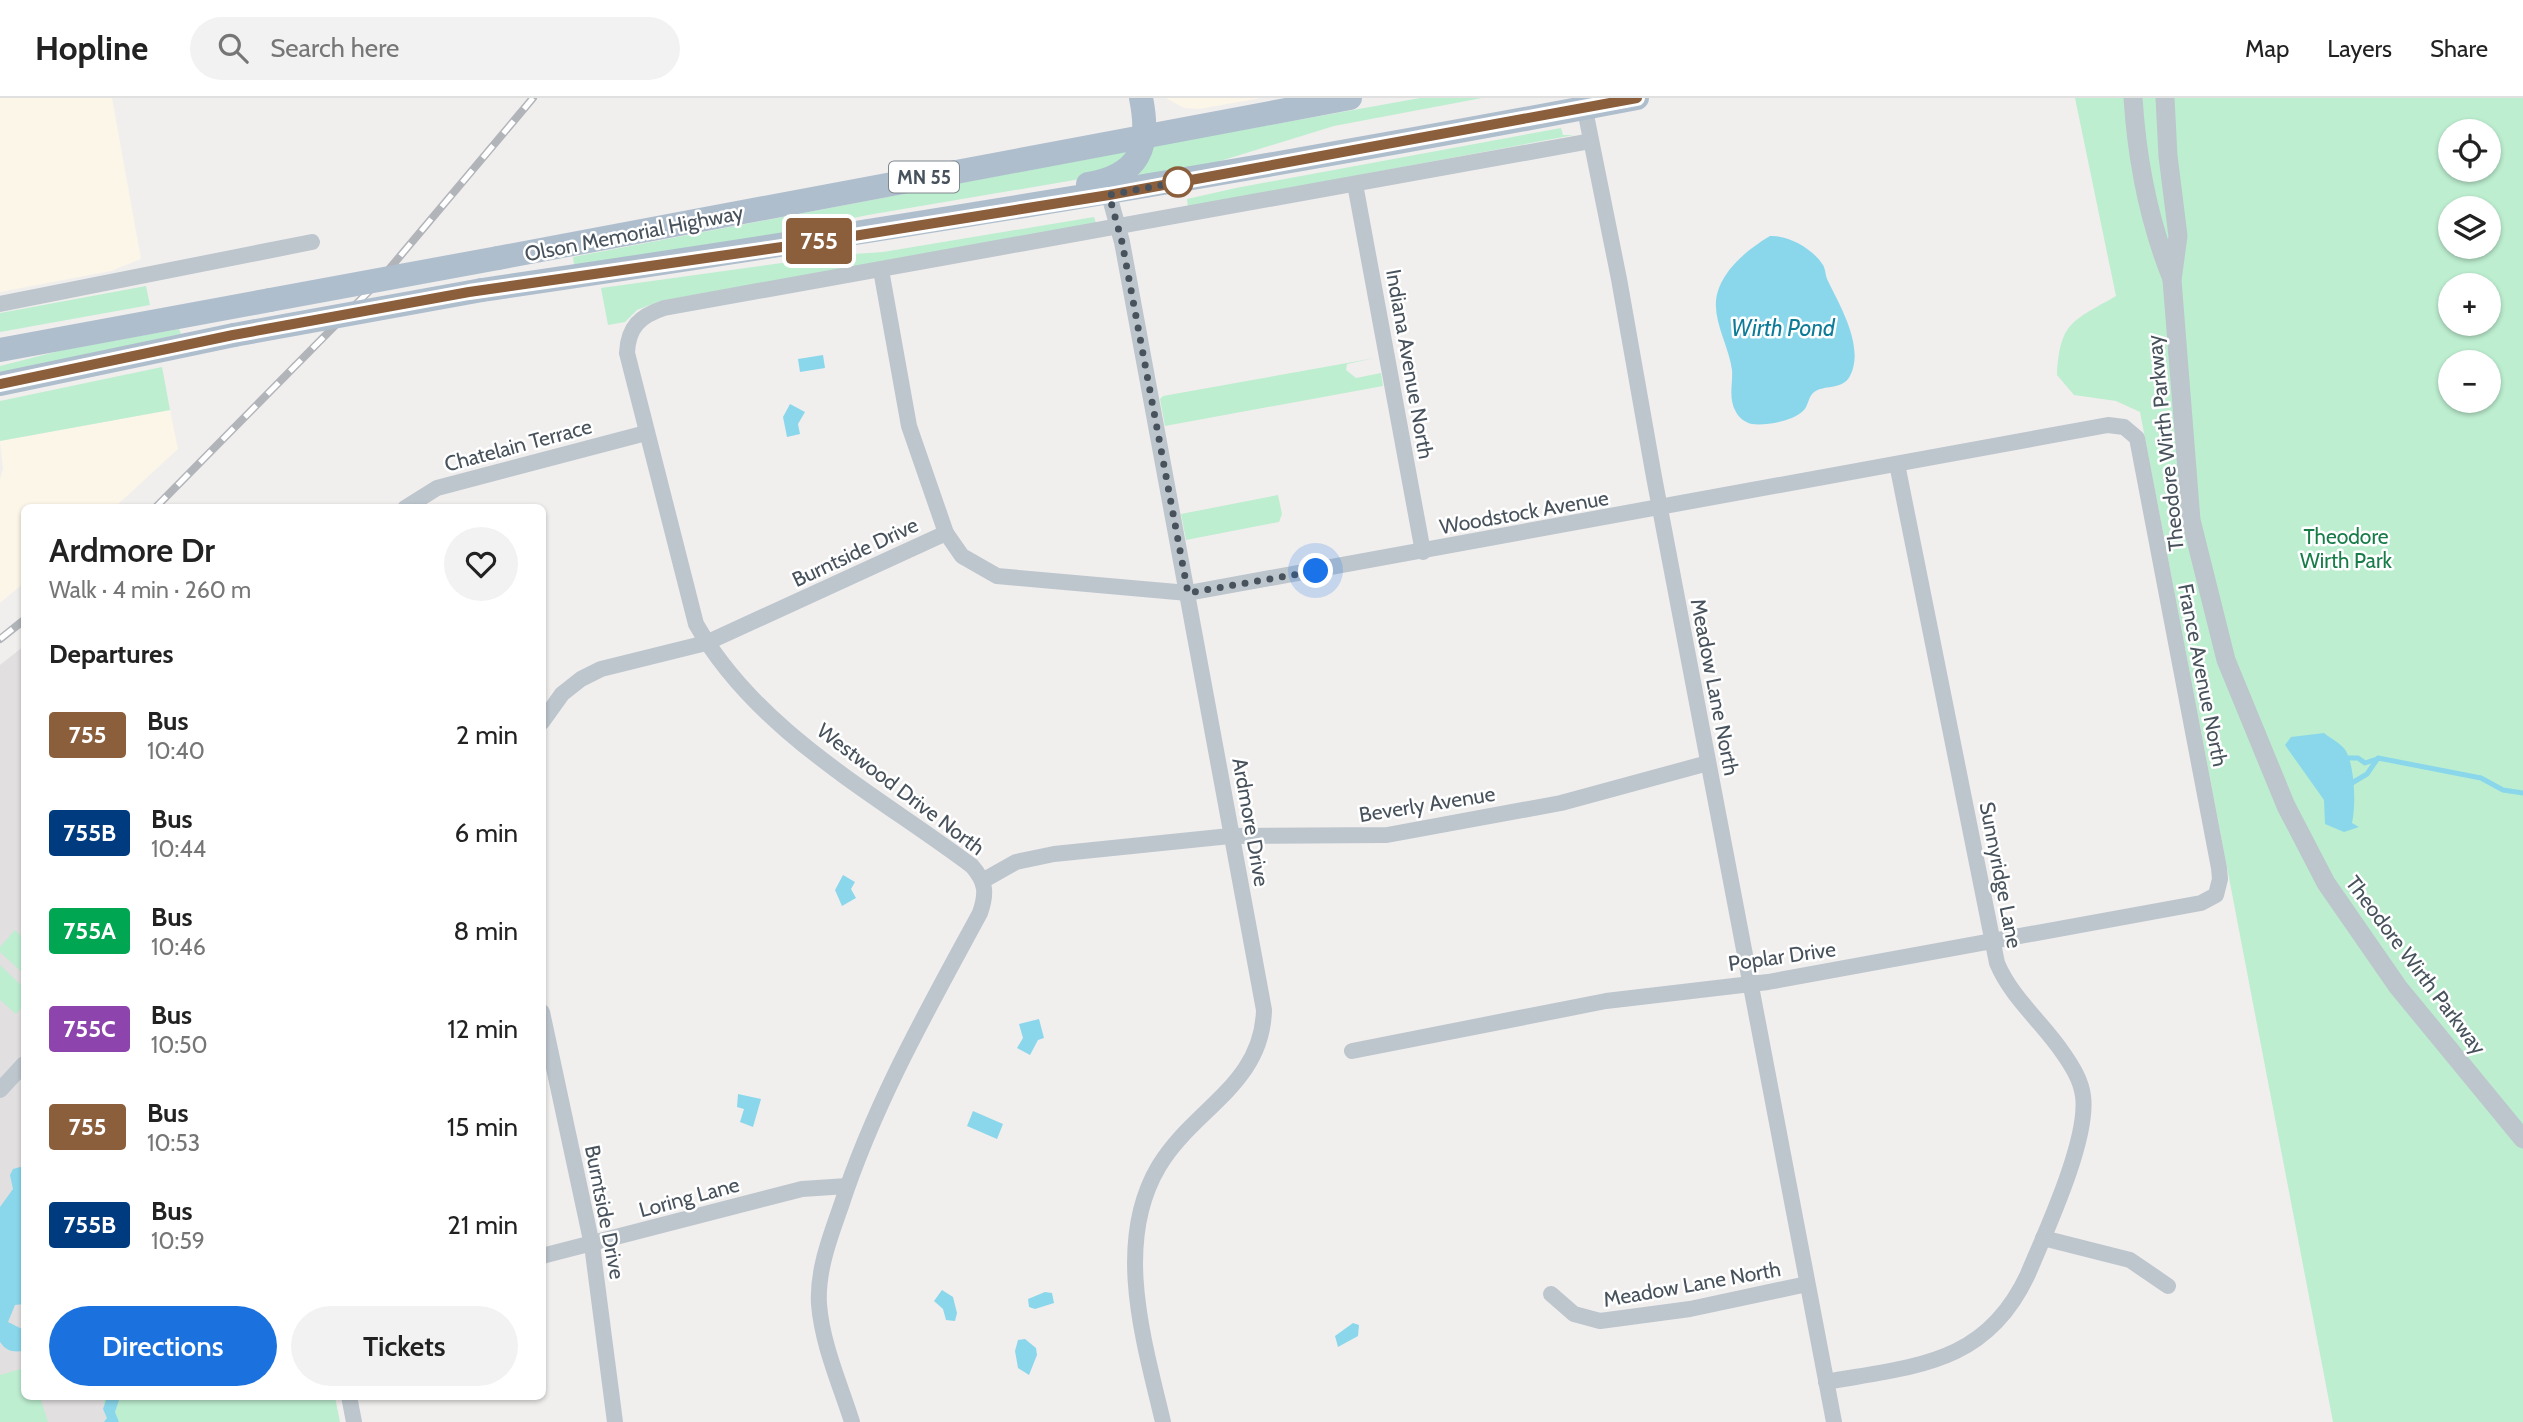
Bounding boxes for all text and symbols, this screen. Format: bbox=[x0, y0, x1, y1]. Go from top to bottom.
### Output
search box bbox=[190, 17, 680, 80]
text: Hopline bbox=[35, 28, 148, 68]
icon: search bbox=[214, 29, 252, 67]
text: Search here bbox=[270, 32, 399, 64]
text: Map bbox=[2245, 34, 2289, 63]
text: Layers bbox=[2327, 34, 2392, 63]
text: Share bbox=[2430, 34, 2488, 63]
map controls bbox=[2438, 119, 2501, 413]
button: locate bbox=[2438, 119, 2501, 182]
road number: MN 55 bbox=[889, 162, 959, 192]
unlabelled marker bbox=[1163, 167, 1193, 197]
button: layers bbox=[2438, 196, 2501, 259]
street label: Olson Memorial Highway bbox=[523, 199, 746, 266]
line badge: 755 bbox=[779, 218, 859, 264]
text: 755 bbox=[800, 226, 838, 255]
street label: Indiana Avenue North bbox=[1381, 267, 1439, 461]
button: + bbox=[2438, 273, 2501, 336]
water label: Wirth Pond bbox=[1731, 314, 1836, 342]
street label: Theodore Wirth Parkway bbox=[2141, 333, 2189, 552]
button: − bbox=[2438, 350, 2501, 413]
street label: Chatelain Terrace bbox=[442, 413, 595, 477]
street label: Woodstock Avenue bbox=[1437, 485, 1611, 539]
street label: Burntside Drive bbox=[788, 512, 922, 592]
park label: Theodore Wirth Park bbox=[2300, 524, 2393, 573]
button: heart bbox=[444, 527, 518, 601]
text: Ardmore Dr bbox=[49, 530, 215, 570]
your location bbox=[1298, 553, 1333, 588]
text: Walk · 4 min · 260 m bbox=[49, 576, 251, 604]
street label: France Avenue North bbox=[2173, 581, 2233, 769]
street label: Meadow Lane North bbox=[1686, 596, 1744, 778]
text: Departures bbox=[49, 638, 173, 670]
text: Bus bbox=[147, 705, 188, 737]
street label: Westwood Drive North bbox=[812, 718, 990, 860]
text: 2 min bbox=[456, 719, 518, 751]
text: 755 bbox=[68, 720, 107, 749]
text: 10:40 bbox=[147, 737, 205, 765]
street label: Ardmore Drive bbox=[1227, 756, 1275, 888]
street label: Beverly Avenue bbox=[1357, 781, 1497, 827]
street label: Sunnyridge Lane bbox=[1975, 800, 2028, 951]
text: Bus bbox=[151, 803, 193, 835]
text: 6 min bbox=[455, 817, 518, 849]
text: 755B bbox=[63, 818, 116, 847]
text: 10:44 bbox=[151, 835, 206, 863]
street label: Theodore Wirth Parkway bbox=[2341, 871, 2492, 1060]
text: Bus bbox=[151, 901, 193, 933]
text: 8 min bbox=[454, 915, 518, 947]
text: 755A bbox=[63, 916, 116, 945]
text: 10:46 bbox=[151, 933, 206, 961]
street label: Poplar Drive bbox=[1727, 936, 1838, 976]
text: Bus bbox=[151, 999, 192, 1031]
text: 12 min bbox=[447, 1013, 518, 1045]
text: 755C bbox=[63, 1014, 116, 1043]
text: 10:50 bbox=[151, 1031, 207, 1059]
text: Bus bbox=[147, 1097, 188, 1129]
text: 15 min bbox=[447, 1111, 518, 1143]
text: 755 bbox=[68, 1112, 107, 1141]
text: 10:53 bbox=[147, 1129, 200, 1157]
street label: Burntside Drive bbox=[580, 1143, 630, 1281]
street label: Loring Lane bbox=[636, 1172, 742, 1222]
text: Bus bbox=[151, 1195, 193, 1227]
text: 21 min bbox=[447, 1209, 518, 1241]
text: 755B bbox=[63, 1210, 116, 1239]
text: 10:59 bbox=[151, 1227, 205, 1255]
street label: Meadow Lane North bbox=[1601, 1256, 1783, 1312]
button: Directions bbox=[49, 1306, 277, 1386]
button: Tickets bbox=[291, 1306, 518, 1386]

